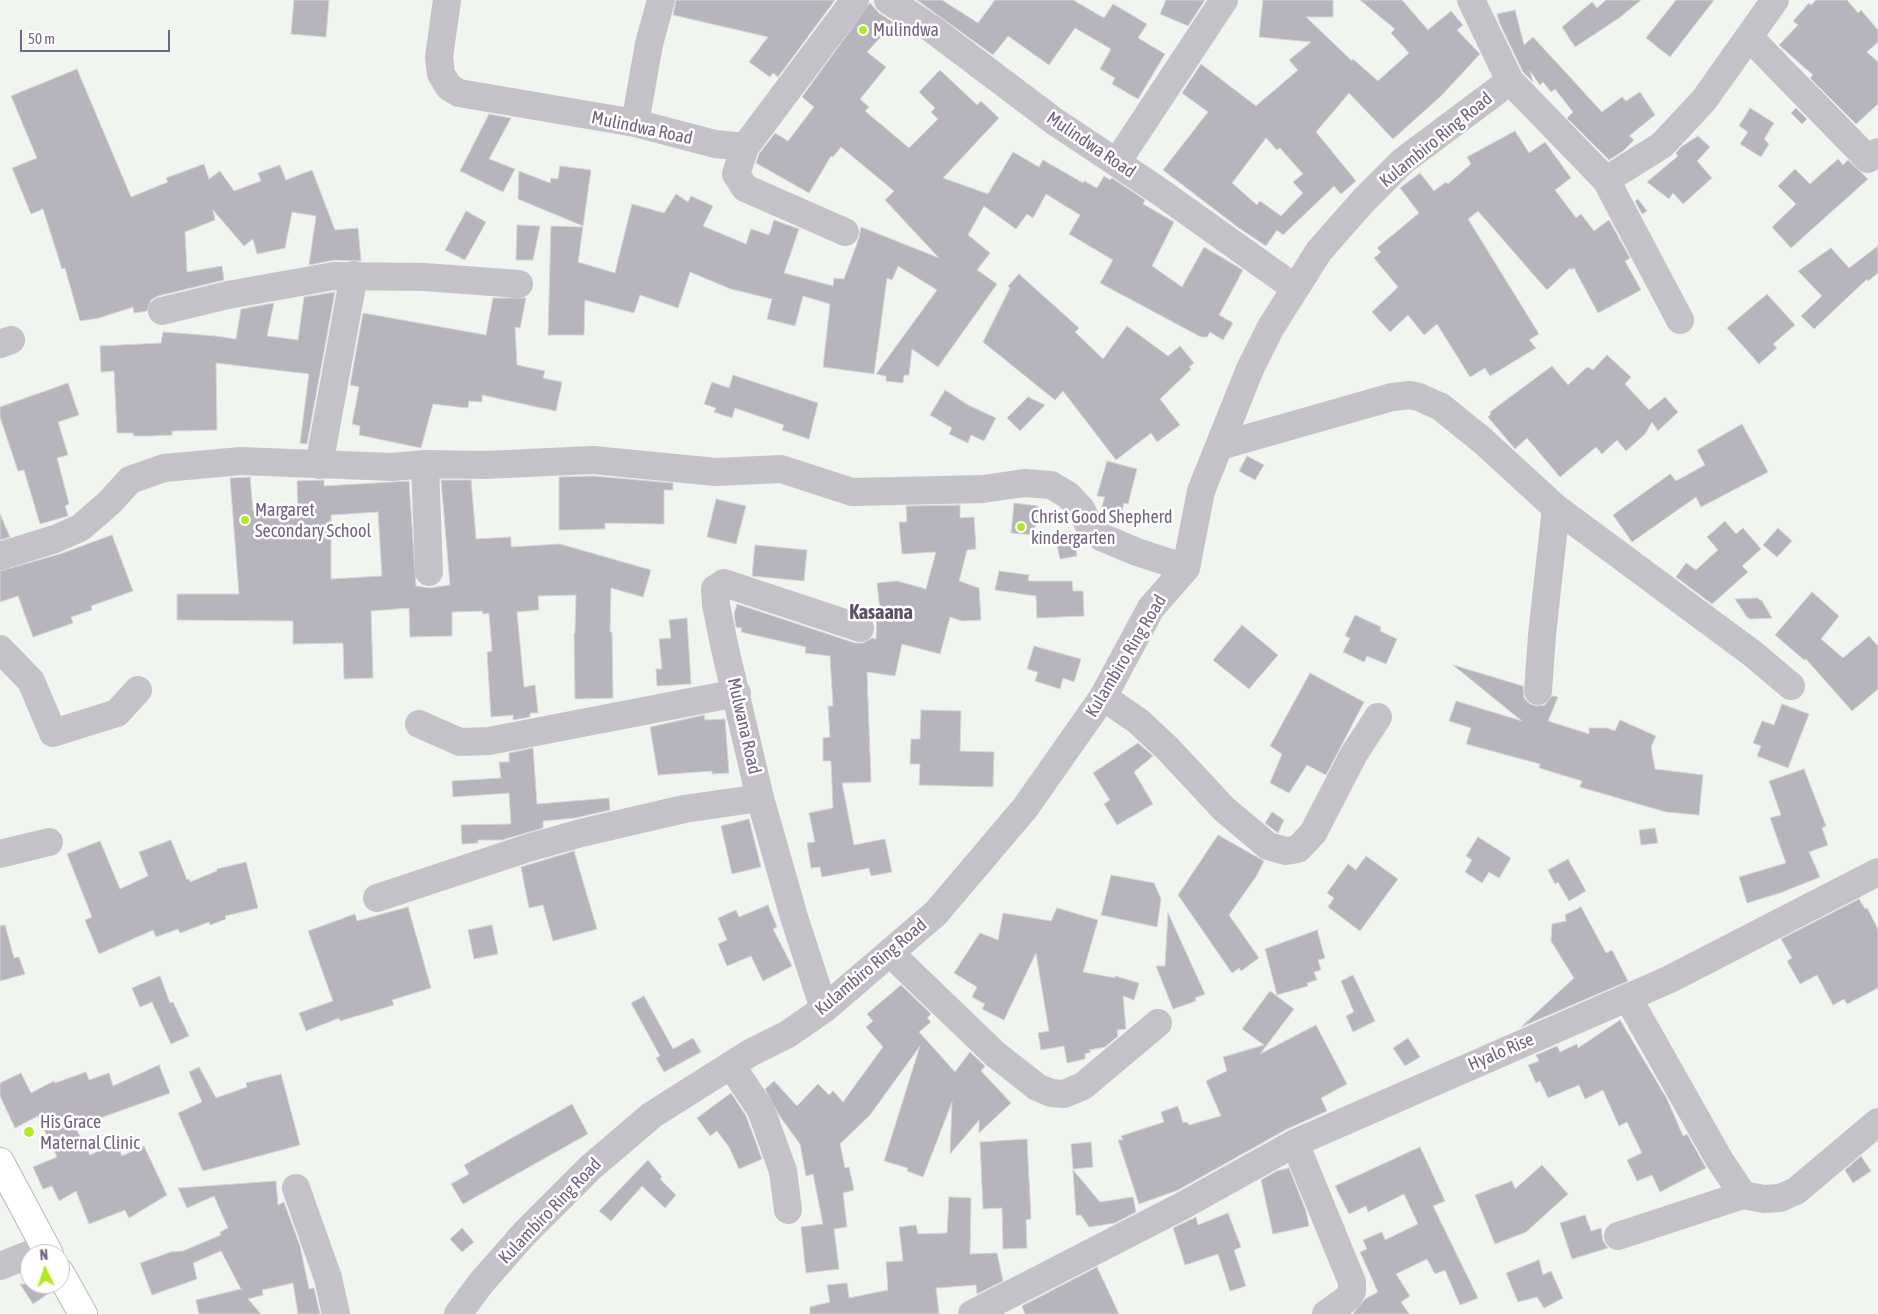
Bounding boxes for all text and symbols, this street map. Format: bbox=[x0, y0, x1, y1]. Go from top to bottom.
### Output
place label: Mulindwa bbox=[873, 19, 939, 41]
scale bar bbox=[22, 20, 172, 52]
marker: Mulindwa bbox=[857, 24, 869, 36]
text: 50 m bbox=[28, 30, 55, 47]
street label: Kulambiro Ring Road bbox=[1375, 88, 1497, 192]
street label: Mulindwa Road bbox=[590, 107, 694, 149]
street label: Mulindwa Road bbox=[1042, 107, 1140, 183]
place label: Margaret Secondary School bbox=[255, 499, 371, 542]
place label: Christ Good Shepherd kindergarten bbox=[1031, 506, 1172, 548]
marker: Margaret Secondary School bbox=[239, 514, 251, 526]
marker: Christ Good Shepherd kindergarten bbox=[1015, 521, 1027, 533]
street label: Kulambiro Ring Road bbox=[1081, 591, 1171, 721]
district label: Kasaana bbox=[849, 601, 913, 625]
street label: Mulwana Road bbox=[722, 676, 766, 776]
street label: Kulambiro Ring Road bbox=[811, 914, 931, 1020]
street label: Hyalo Rise bbox=[1465, 1029, 1537, 1075]
place label: His Grace Maternal Clinic bbox=[40, 1111, 140, 1154]
marker: His Grace Maternal Clinic bbox=[22, 1125, 36, 1139]
street label: Kulambiro Ring Road bbox=[494, 1154, 606, 1268]
north arrow bbox=[20, 1244, 70, 1294]
text: N bbox=[39, 1247, 49, 1263]

